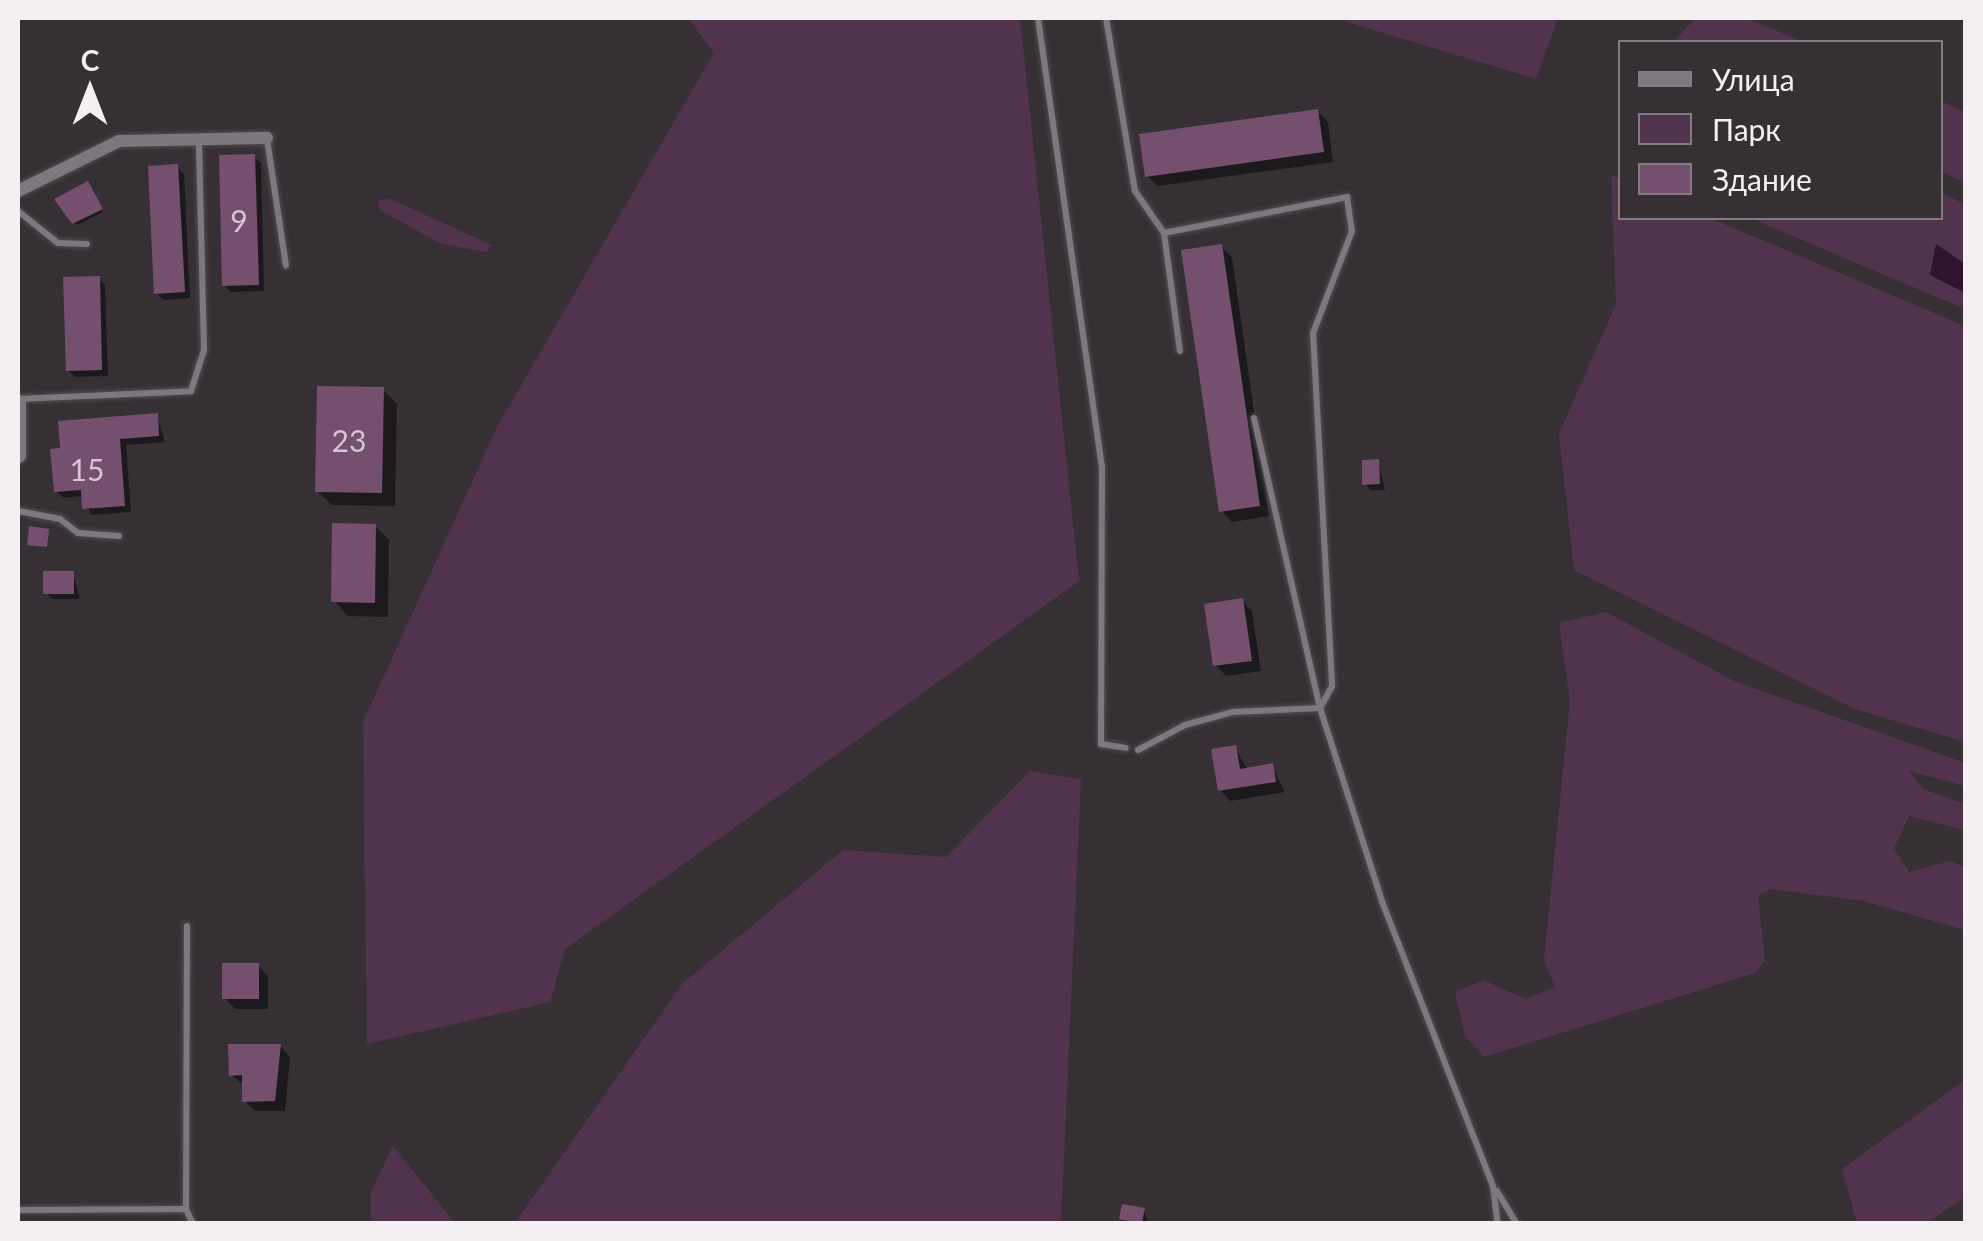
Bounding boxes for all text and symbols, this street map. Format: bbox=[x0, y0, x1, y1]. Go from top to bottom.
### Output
north arrow bbox=[40, 40, 140, 140]
legend bbox=[1618, 40, 1943, 220]
text: С bbox=[81, 43, 99, 77]
text: Улица bbox=[1712, 61, 1795, 97]
text: Парк bbox=[1712, 111, 1781, 147]
text: Здание bbox=[1712, 161, 1812, 197]
house number: 9 bbox=[230, 202, 248, 238]
house number: 23 bbox=[332, 422, 366, 458]
house number: 15 bbox=[70, 451, 104, 487]

